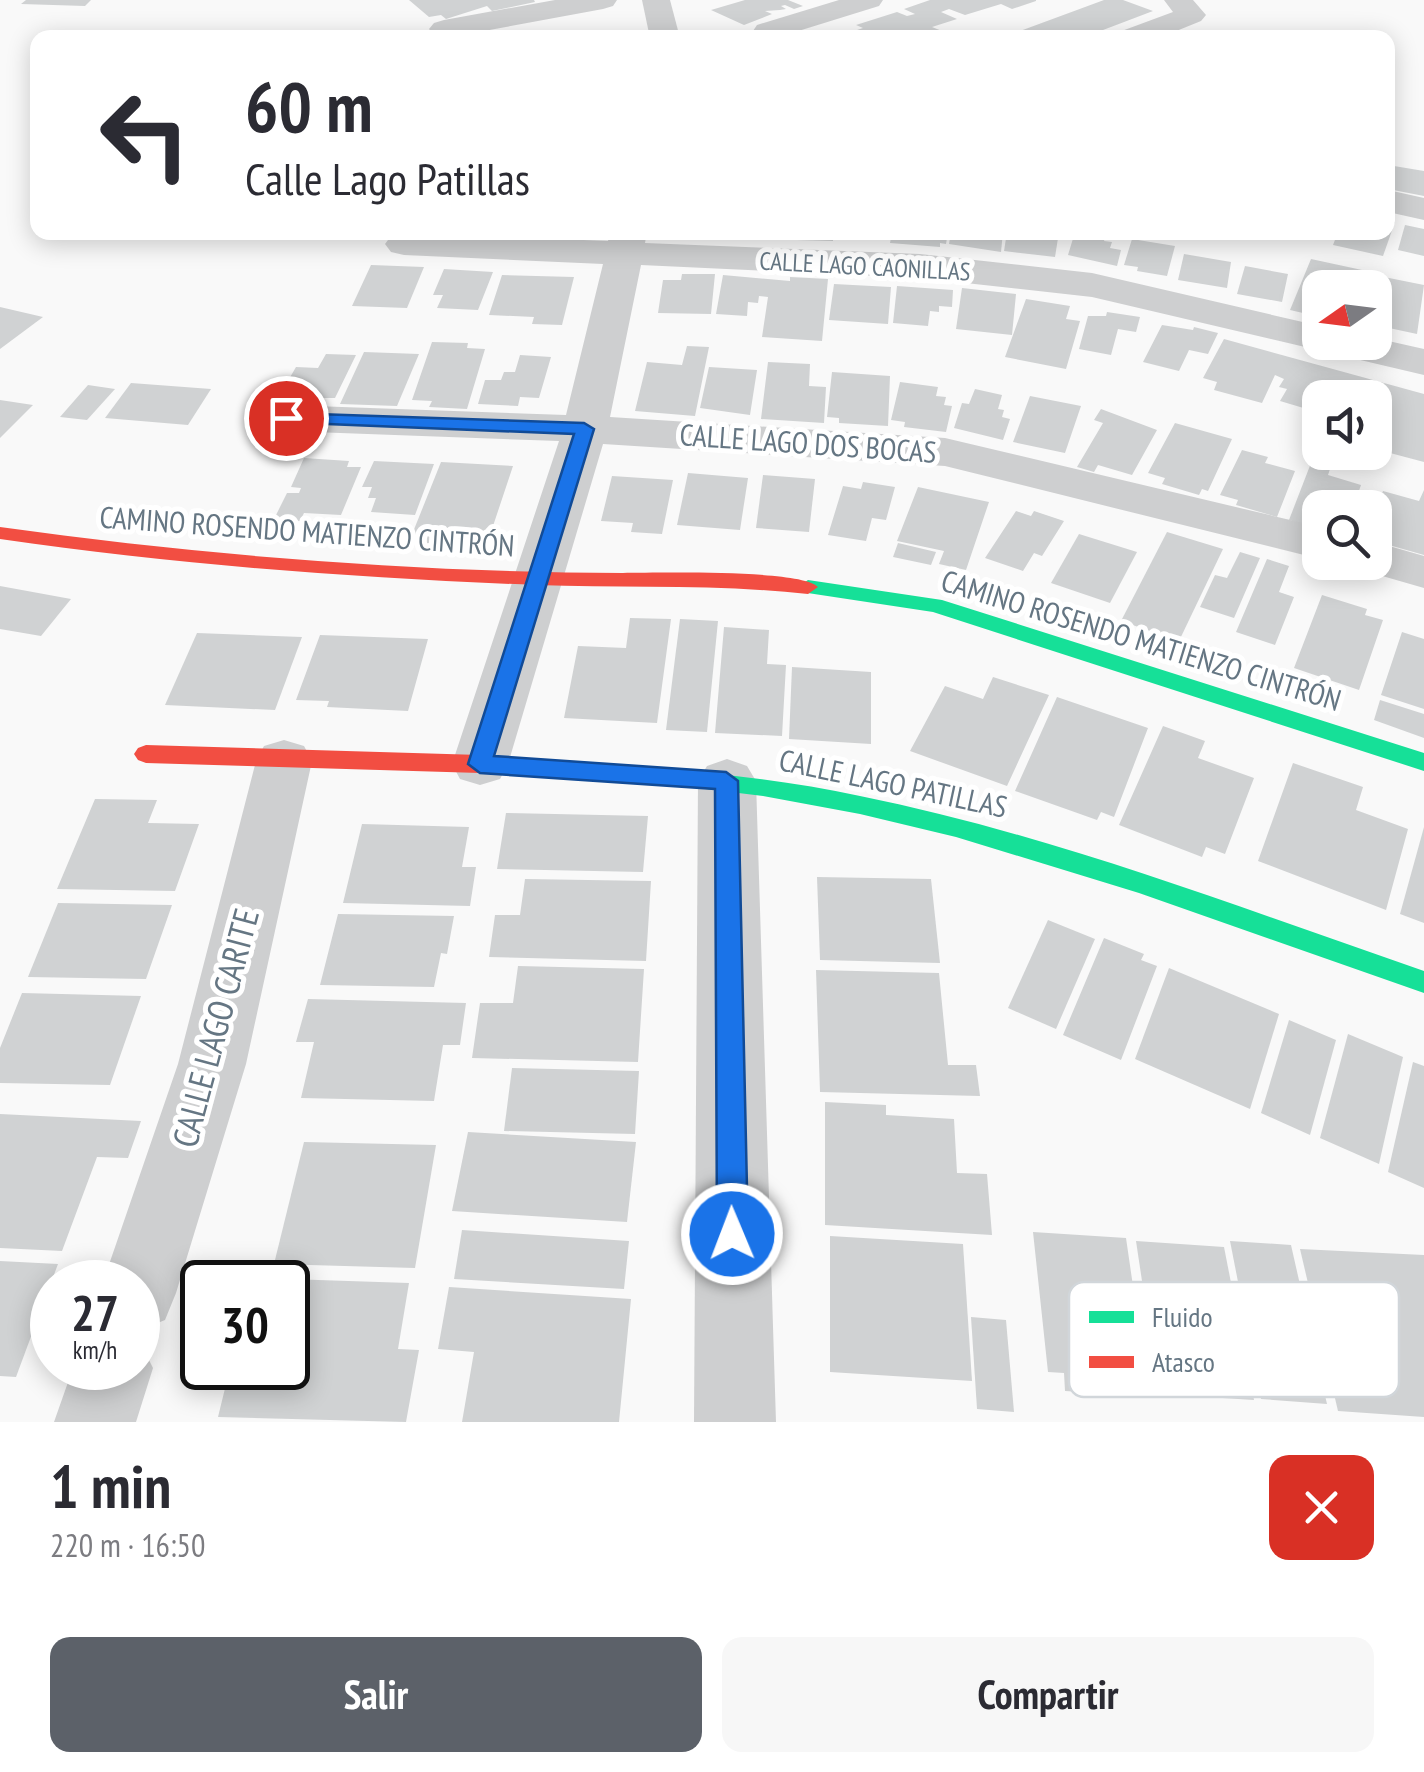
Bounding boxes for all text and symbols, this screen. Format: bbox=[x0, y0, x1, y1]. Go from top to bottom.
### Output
text: 60 m bbox=[245, 61, 373, 151]
icon: left bbox=[80, 70, 210, 200]
text: Calle Lago Patillas bbox=[245, 149, 530, 207]
street label: CALLE LAGO CAONILLAS bbox=[759, 244, 971, 288]
north arrow bbox=[1302, 270, 1392, 360]
map controls bbox=[1302, 270, 1392, 580]
pin bbox=[244, 376, 329, 461]
button: sound bbox=[1302, 380, 1392, 470]
icon: arrive bbox=[259, 391, 314, 446]
street label: CALLE LAGO DOS BOCAS bbox=[678, 414, 938, 471]
button: search bbox=[1302, 490, 1392, 580]
street label: CAMINO ROSENDO MATIENZO CINTRÓN bbox=[98, 497, 516, 564]
street label: CAMINO ROSENDO MATIENZO CINTRÓN bbox=[937, 560, 1346, 719]
street label: CALLE LAGO PATILLAS bbox=[776, 739, 1011, 826]
street label: CALLE LAGO CARITE bbox=[161, 903, 269, 1152]
position arrow bbox=[680, 1182, 784, 1286]
speed limit sign: 30 bbox=[180, 1260, 310, 1390]
text: 27 bbox=[71, 1280, 119, 1345]
legend bbox=[1069, 1282, 1399, 1397]
text: Fluido bbox=[1152, 1298, 1213, 1335]
text: km/h bbox=[73, 1334, 117, 1366]
text: Atasco bbox=[1152, 1343, 1215, 1380]
text: 1 min bbox=[50, 1447, 171, 1525]
button: close bbox=[1269, 1455, 1374, 1560]
text: 220 m · 16:50 bbox=[50, 1524, 205, 1566]
button: Salir bbox=[50, 1637, 702, 1752]
button: Compartir bbox=[722, 1637, 1374, 1752]

